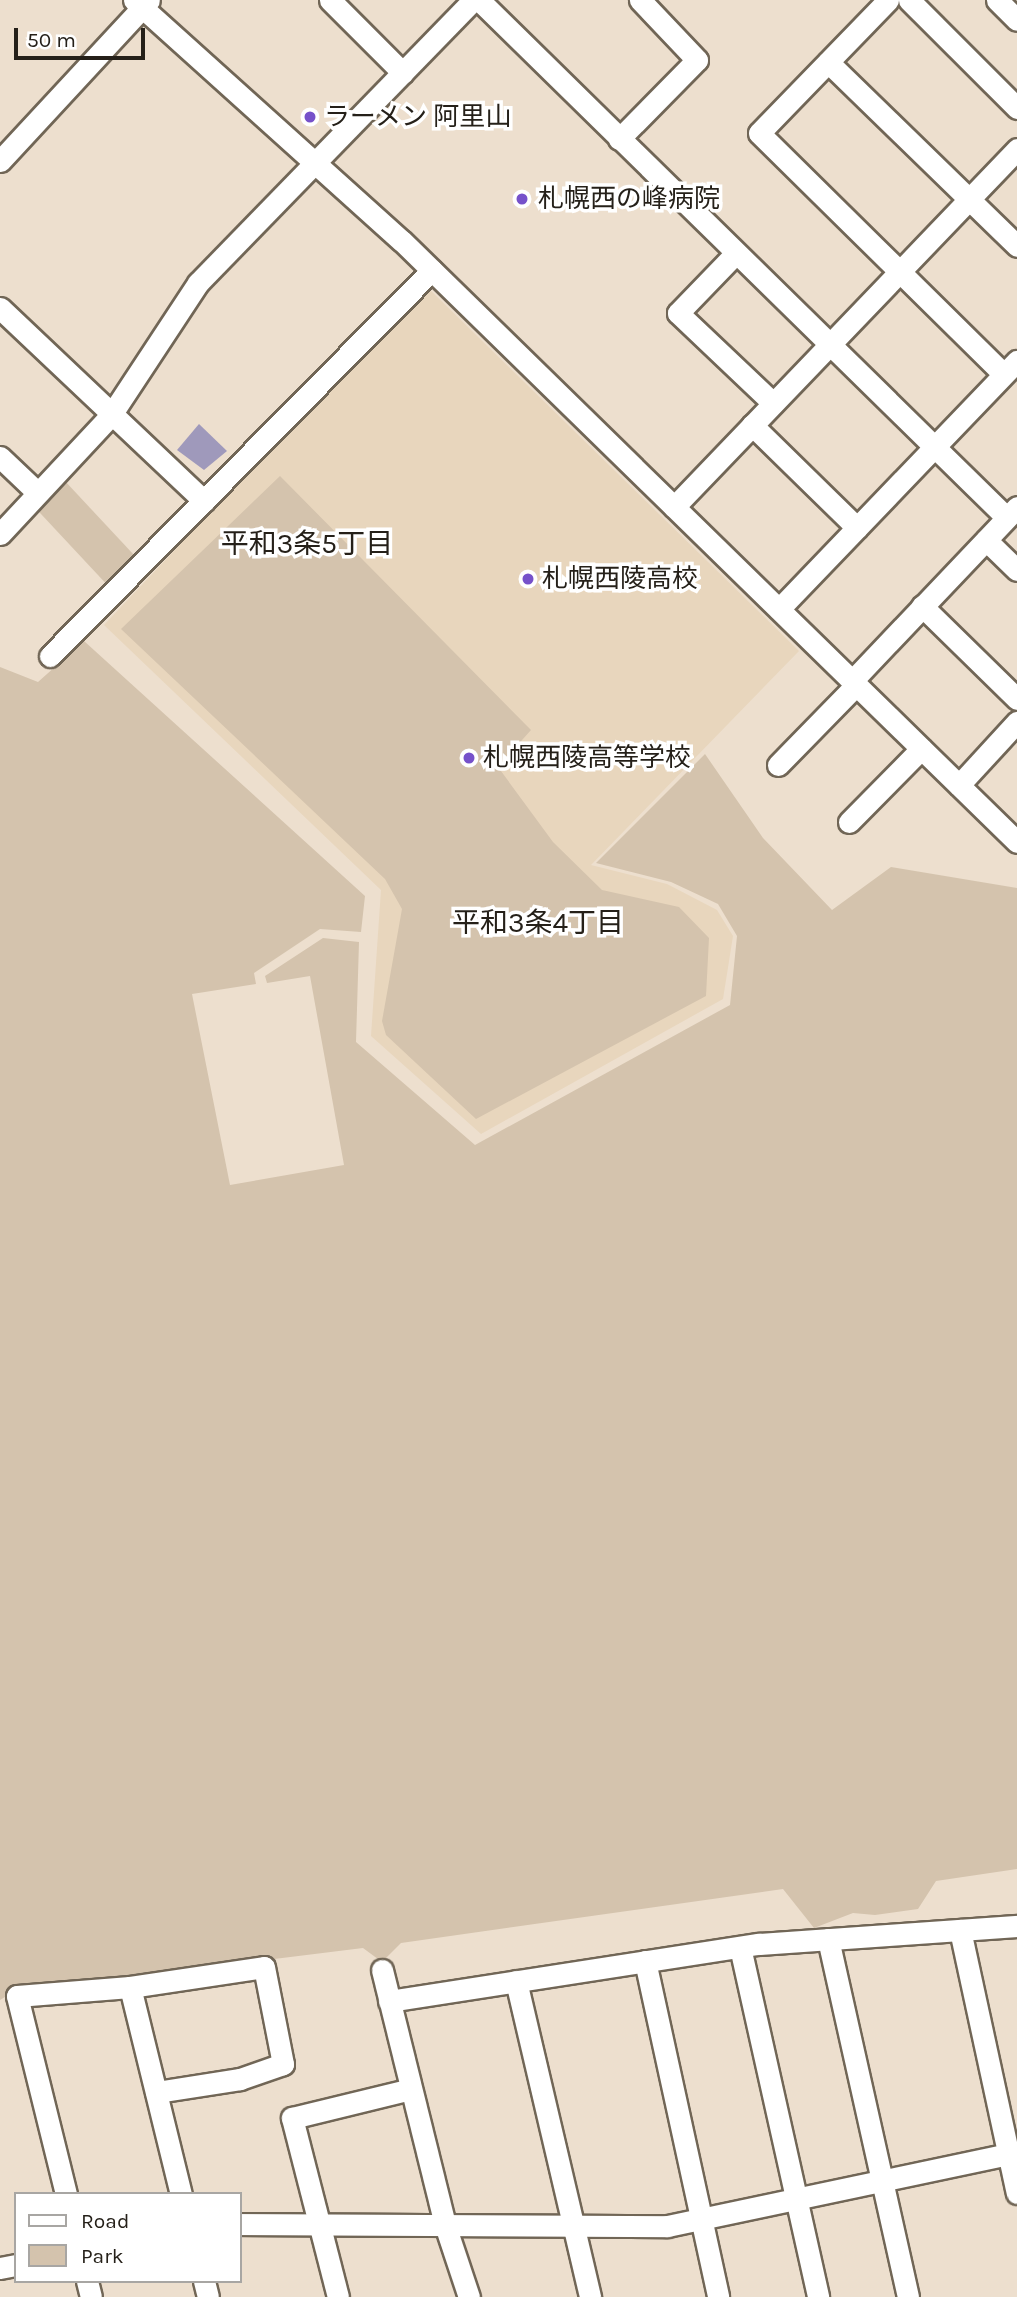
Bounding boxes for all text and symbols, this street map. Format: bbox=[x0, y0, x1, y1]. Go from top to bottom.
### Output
scale bar bbox=[18, 14, 149, 58]
text: 50 m bbox=[27, 28, 76, 52]
place label: ラーメン 阿里山 bbox=[324, 101, 512, 133]
marker: ラーメン 阿里山 bbox=[302, 109, 318, 125]
place label: 札幌西の峰病院 bbox=[538, 183, 720, 215]
marker: 札幌西の峰病院 bbox=[512, 189, 532, 209]
district label: 平和3条5丁目 bbox=[221, 527, 393, 561]
place label: 札幌西陵高校 bbox=[542, 563, 698, 595]
marker: 札幌西陵高校 bbox=[520, 571, 536, 587]
place label: 札幌西陵高等学校 bbox=[483, 742, 691, 774]
marker: 札幌西陵高等学校 bbox=[461, 750, 477, 766]
district label: 平和3条4丁目 bbox=[452, 906, 624, 940]
legend bbox=[14, 2192, 242, 2283]
text: Road bbox=[81, 2209, 129, 2233]
text: Park bbox=[81, 2244, 124, 2268]

